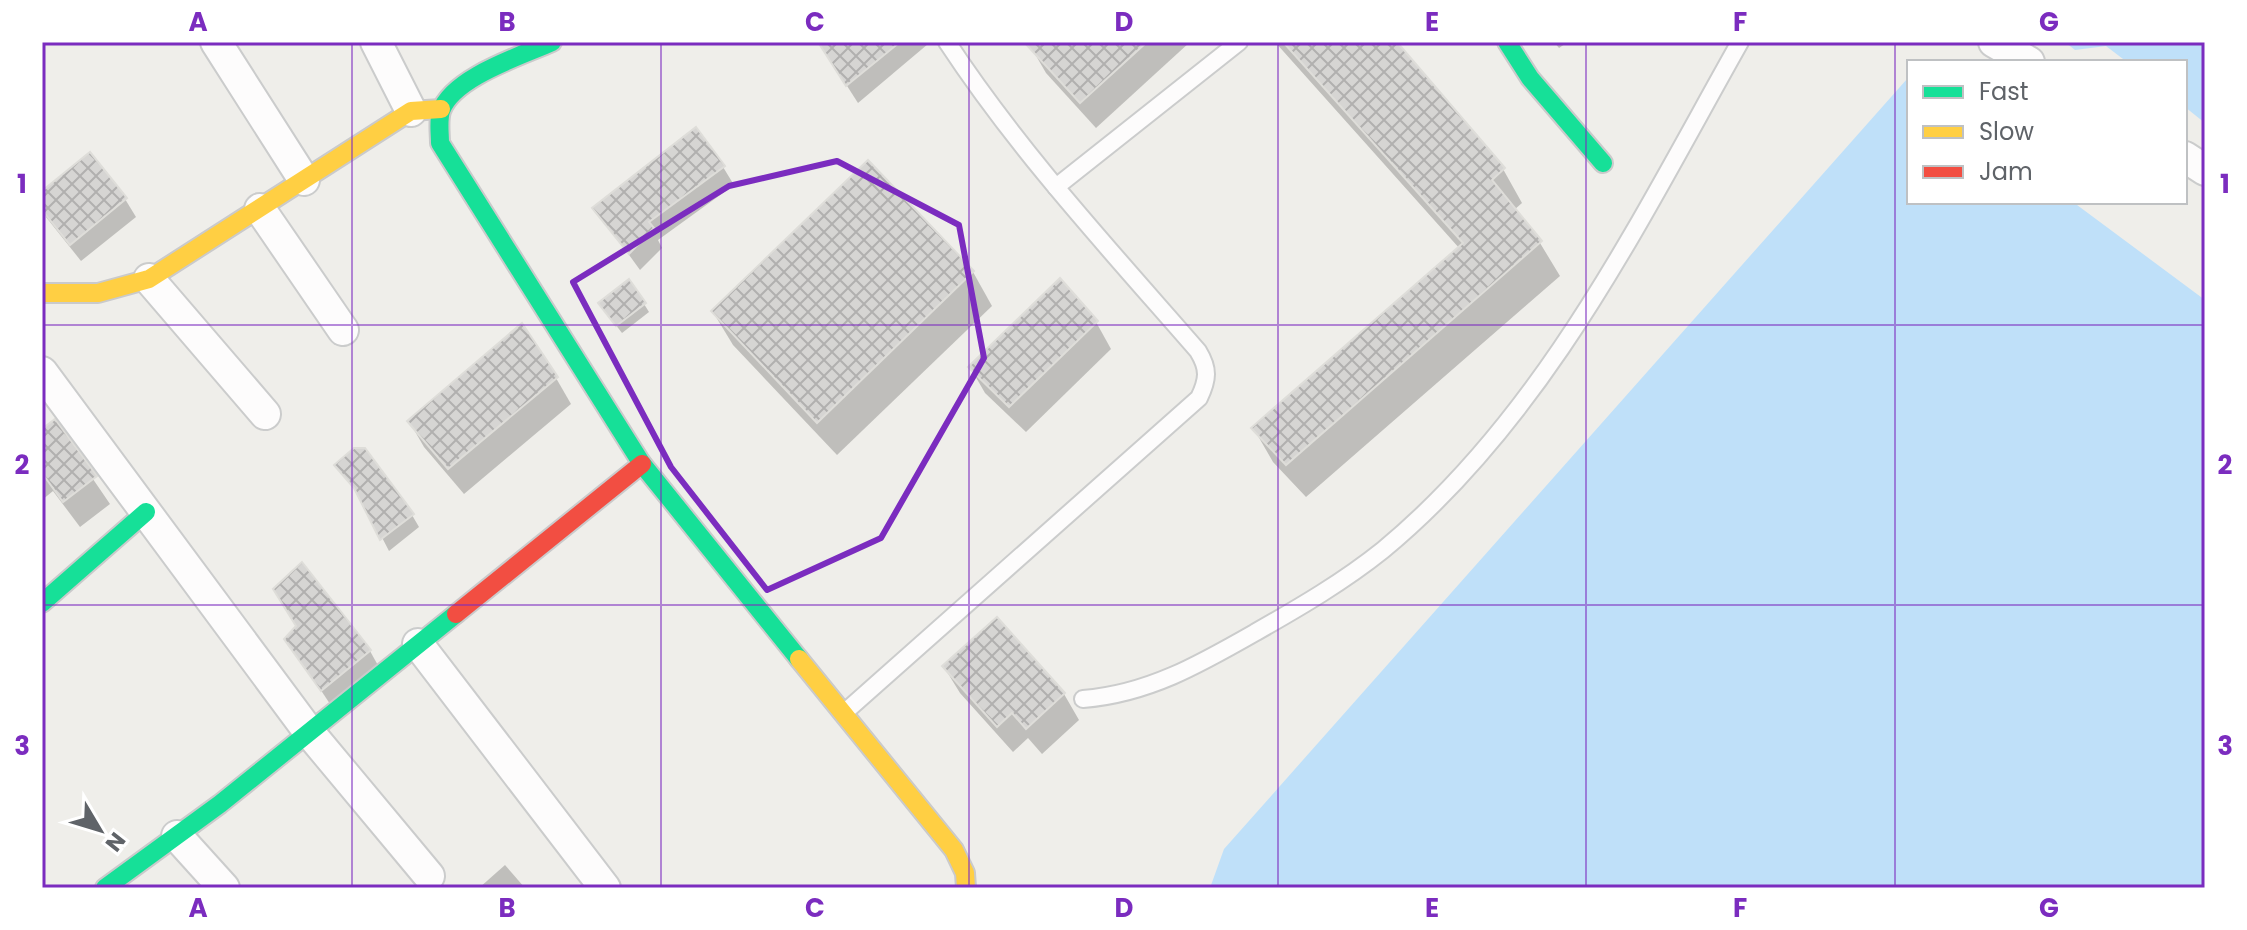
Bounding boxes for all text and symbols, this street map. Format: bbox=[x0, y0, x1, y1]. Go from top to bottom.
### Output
text: A bbox=[188, 4, 208, 40]
text: B bbox=[498, 4, 516, 40]
text: C bbox=[805, 4, 825, 40]
text: D bbox=[1115, 4, 1134, 40]
text: E bbox=[1425, 4, 1439, 40]
text: F bbox=[1733, 4, 1747, 40]
text: G bbox=[2039, 4, 2059, 40]
legend bbox=[1907, 60, 2187, 204]
text: Fast bbox=[1979, 75, 2029, 108]
text: Slow bbox=[1979, 115, 2034, 148]
text: Jam bbox=[1979, 155, 2033, 188]
text: 1 bbox=[17, 166, 27, 202]
text: 1 bbox=[2220, 166, 2230, 202]
text: 2 bbox=[15, 447, 30, 483]
text: 2 bbox=[2218, 447, 2233, 483]
text: 3 bbox=[14, 728, 30, 764]
text: 3 bbox=[2217, 728, 2233, 764]
north arrow bbox=[60, 790, 140, 870]
text: N bbox=[98, 826, 133, 858]
text: A bbox=[188, 890, 208, 926]
text: B bbox=[498, 890, 516, 926]
text: C bbox=[805, 890, 825, 926]
text: D bbox=[1115, 890, 1134, 926]
text: E bbox=[1425, 890, 1439, 926]
text: F bbox=[1733, 890, 1747, 926]
text: G bbox=[2039, 890, 2059, 926]

